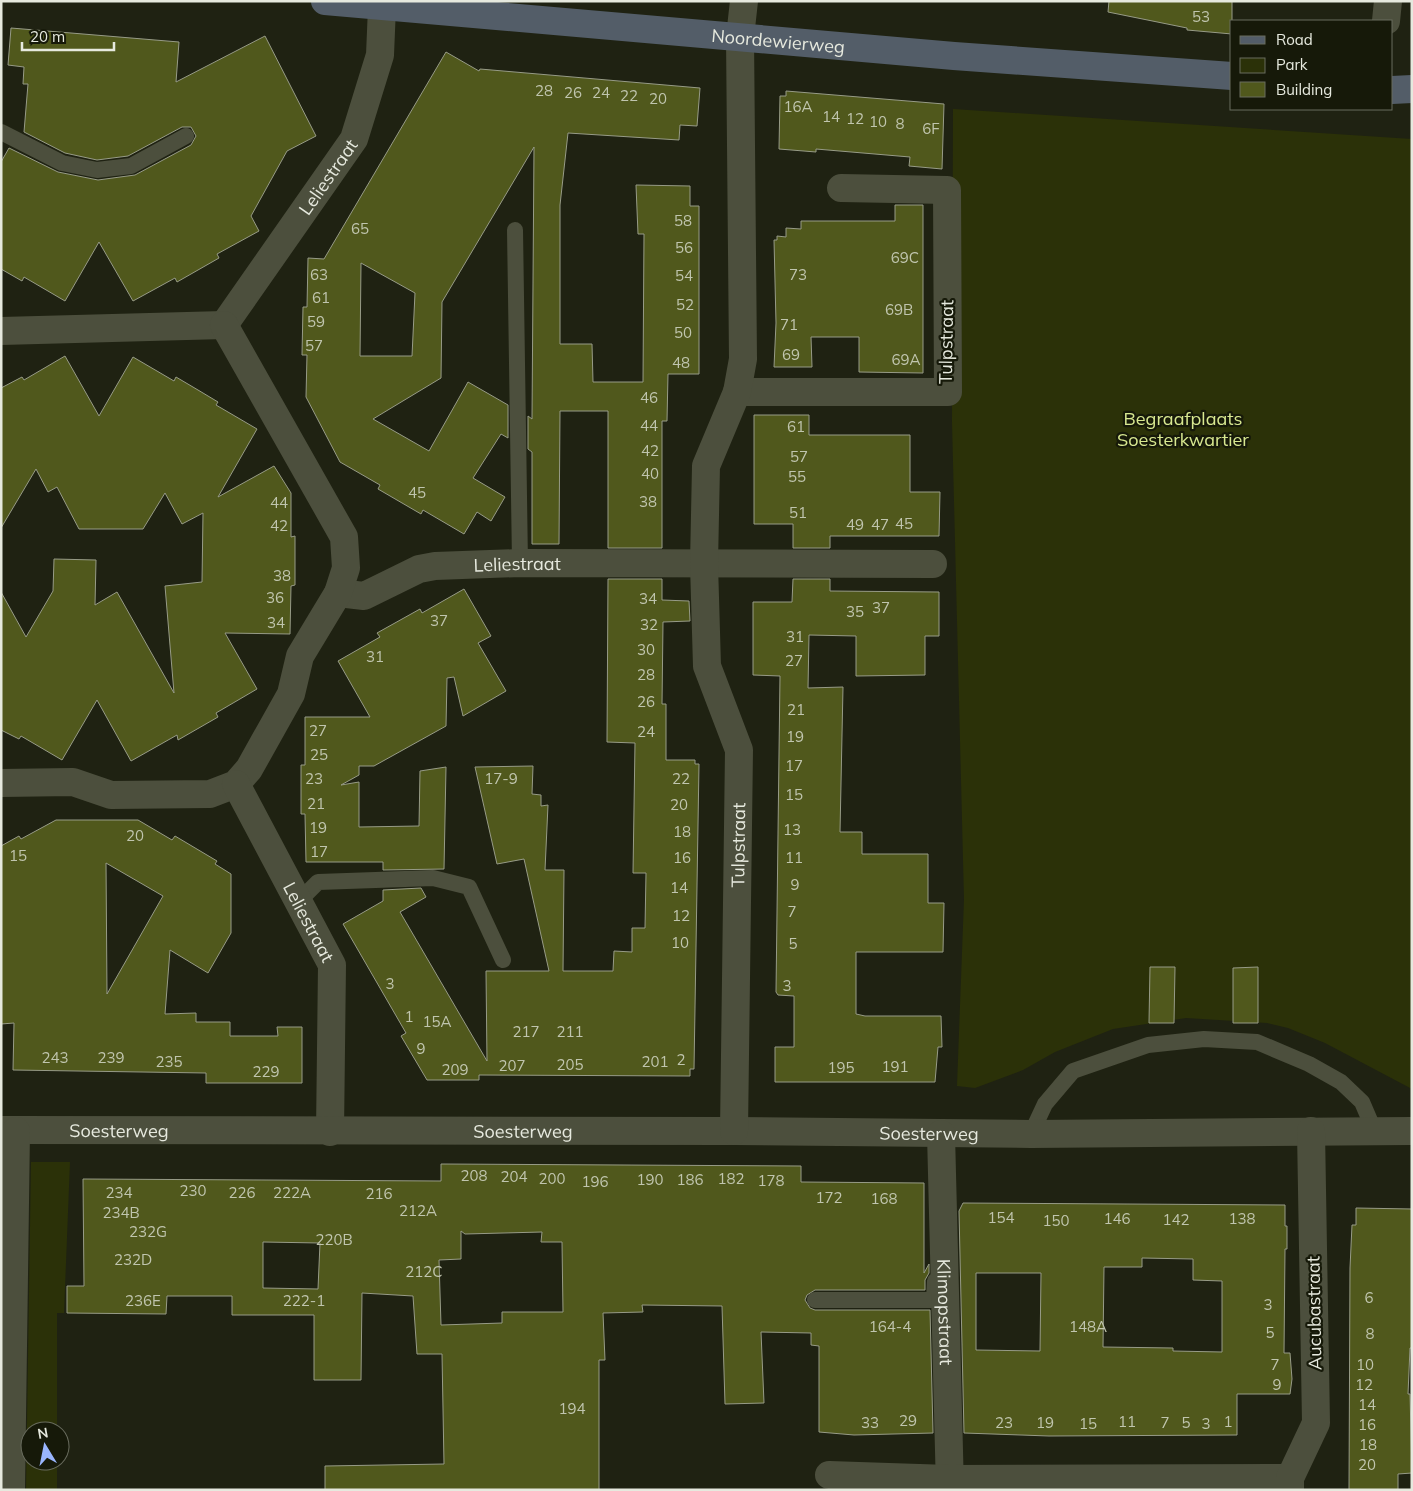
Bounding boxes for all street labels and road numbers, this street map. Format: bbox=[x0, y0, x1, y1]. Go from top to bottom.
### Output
street label: Noordewierweg bbox=[711, 23, 846, 58]
street label: Leliestraat bbox=[293, 134, 362, 219]
street label: Tulpstraat bbox=[934, 300, 958, 384]
street label: Leliestraat bbox=[473, 551, 561, 576]
street label: Tulpstraat bbox=[726, 803, 750, 887]
street label: Leliestraat bbox=[278, 878, 340, 966]
street label: Soesterweg bbox=[69, 1119, 169, 1142]
street label: Soesterweg bbox=[473, 1119, 573, 1142]
street label: Soesterweg bbox=[879, 1121, 979, 1145]
street label: Aucubastraat bbox=[1302, 1256, 1326, 1370]
street label: Klimopstraat bbox=[933, 1258, 958, 1365]

